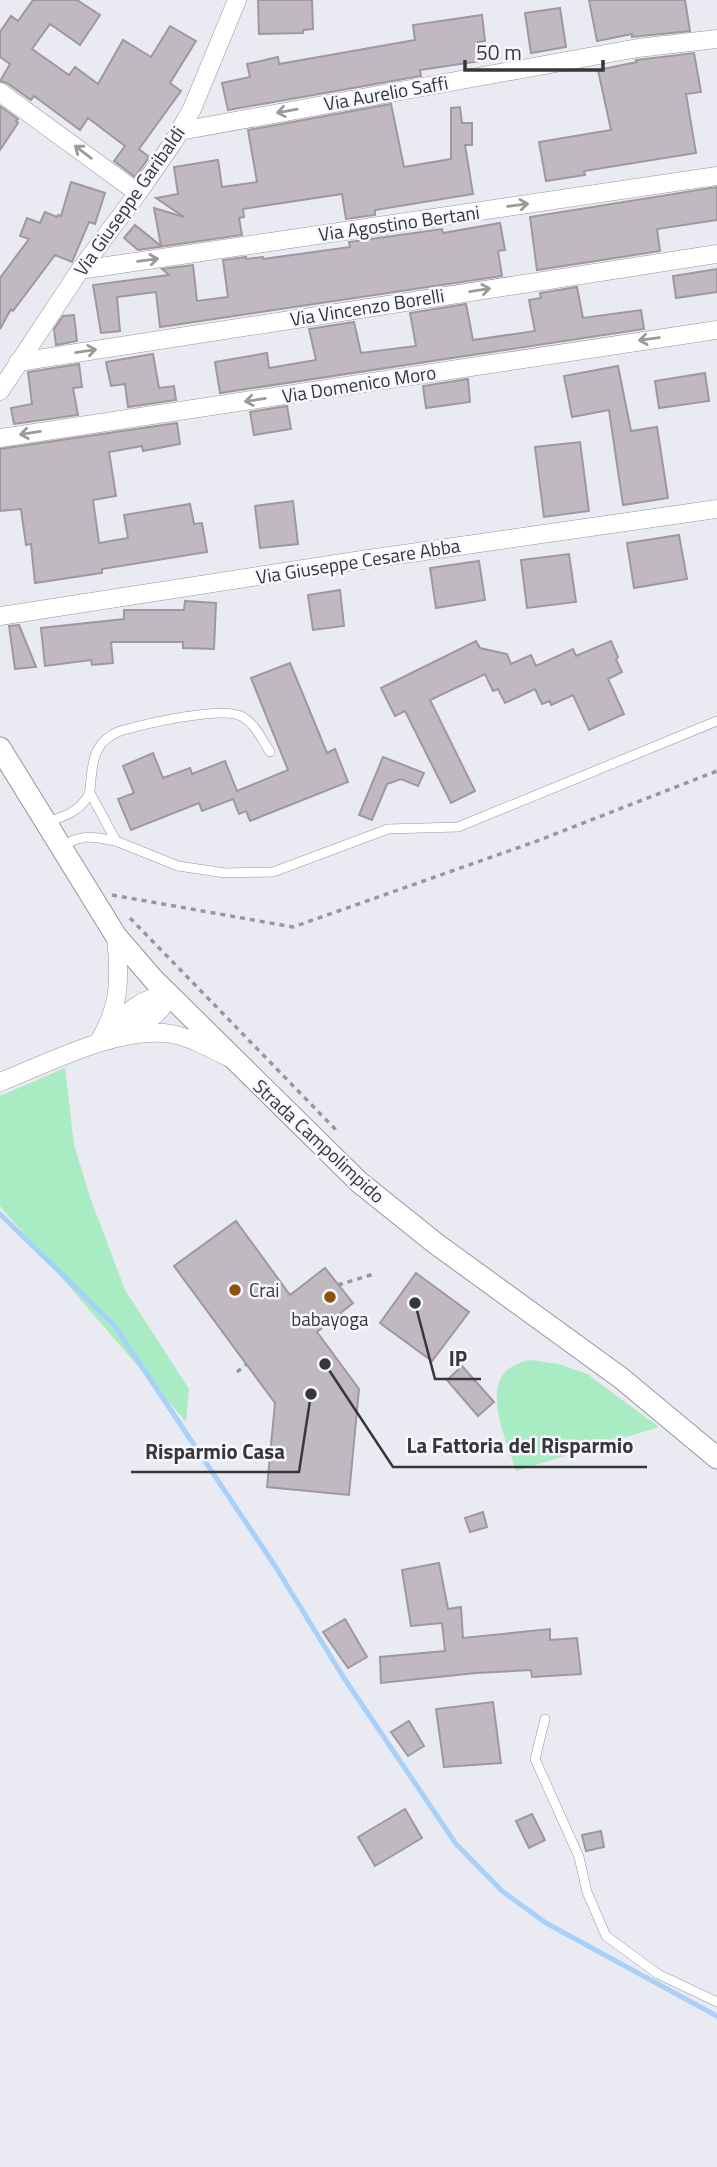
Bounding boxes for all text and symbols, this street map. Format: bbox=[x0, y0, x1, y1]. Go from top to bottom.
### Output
scale bar bbox=[465, 28, 603, 72]
text: 50 m bbox=[476, 36, 522, 68]
street label: Via Aurelio Saffi bbox=[322, 67, 450, 118]
one-way arrow bbox=[276, 105, 299, 118]
street label: Via Giuseppe Garibaldi bbox=[66, 120, 191, 282]
one-way arrow bbox=[74, 145, 93, 160]
street label: Via Agostino Bertani bbox=[317, 197, 481, 248]
one-way arrow bbox=[506, 198, 529, 211]
one-way arrow bbox=[136, 253, 159, 266]
street label: Via Vincenzo Borelli bbox=[288, 280, 446, 333]
one-way arrow bbox=[468, 283, 491, 296]
one-way arrow bbox=[639, 333, 661, 346]
one-way arrow bbox=[74, 344, 96, 357]
street label: Via Domenico Moro bbox=[280, 357, 438, 410]
one-way arrow bbox=[244, 393, 267, 406]
one-way arrow bbox=[19, 427, 42, 440]
street label: Via Giuseppe Cesare Abba bbox=[254, 530, 462, 591]
street label: Strada Campolimpido bbox=[247, 1072, 392, 1210]
place label: Crai bbox=[249, 1275, 280, 1304]
marker: Crai bbox=[227, 1282, 243, 1298]
marker: babayoga bbox=[322, 1289, 338, 1305]
place label: babayoga bbox=[291, 1304, 369, 1333]
callout: IP bbox=[435, 1337, 481, 1379]
text: IP bbox=[449, 1342, 467, 1374]
callout: La Fattoria del Risparmio bbox=[393, 1425, 647, 1467]
text: La Fattoria del Risparmio bbox=[407, 1429, 633, 1461]
callout: Risparmio Casa bbox=[131, 1430, 299, 1472]
text: Risparmio Casa bbox=[145, 1435, 285, 1467]

